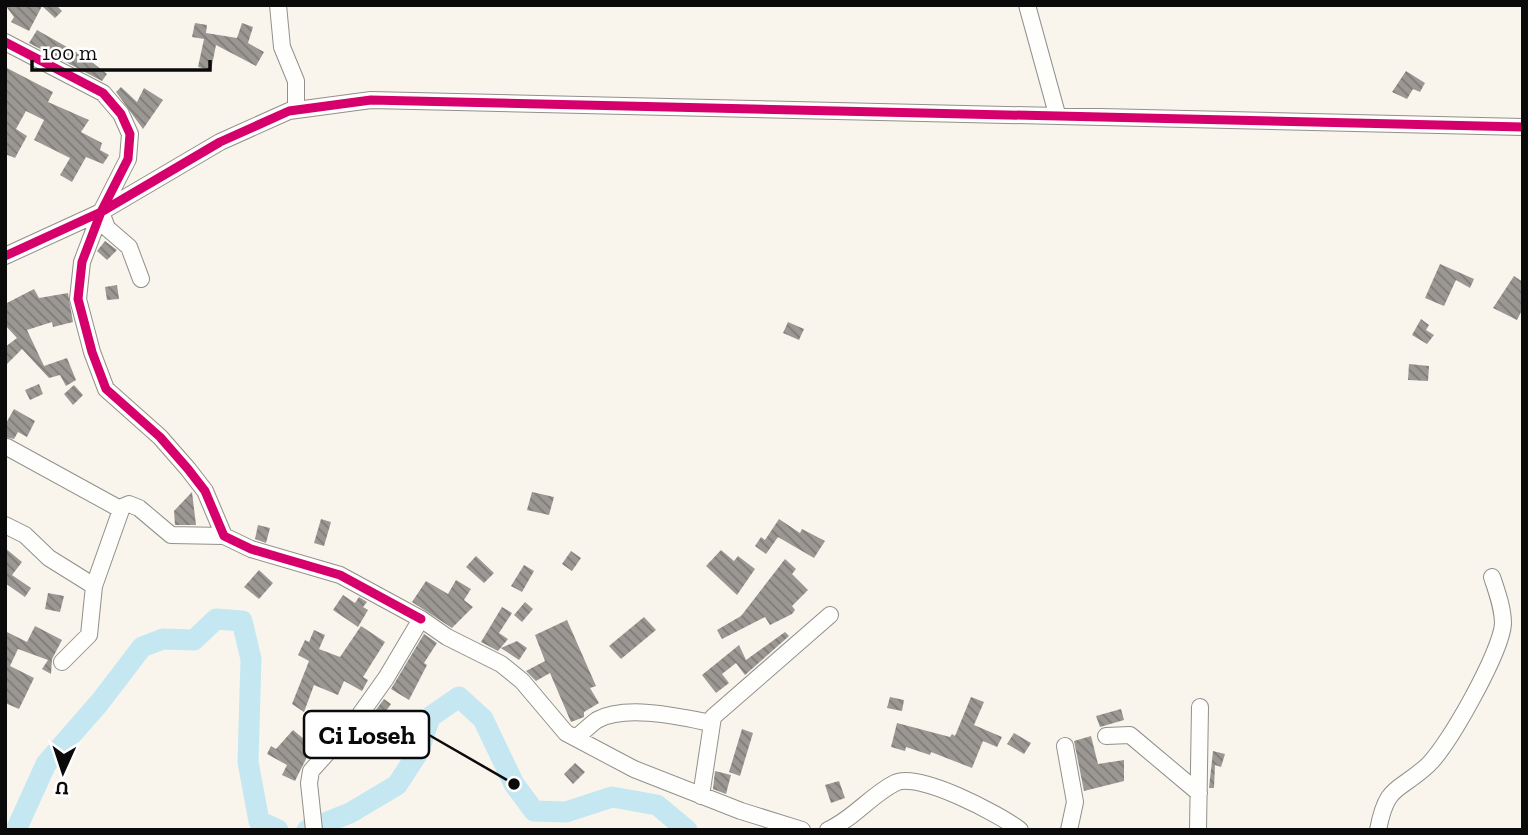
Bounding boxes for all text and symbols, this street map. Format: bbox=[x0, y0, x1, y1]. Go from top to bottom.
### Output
scale bar bbox=[32, 28, 210, 72]
text: 100 m bbox=[42, 40, 97, 65]
callout: Ci Loseh bbox=[304, 711, 429, 758]
text: Ci Loseh bbox=[318, 719, 416, 751]
north arrow bbox=[28, 737, 98, 807]
text: U bbox=[54, 777, 70, 800]

